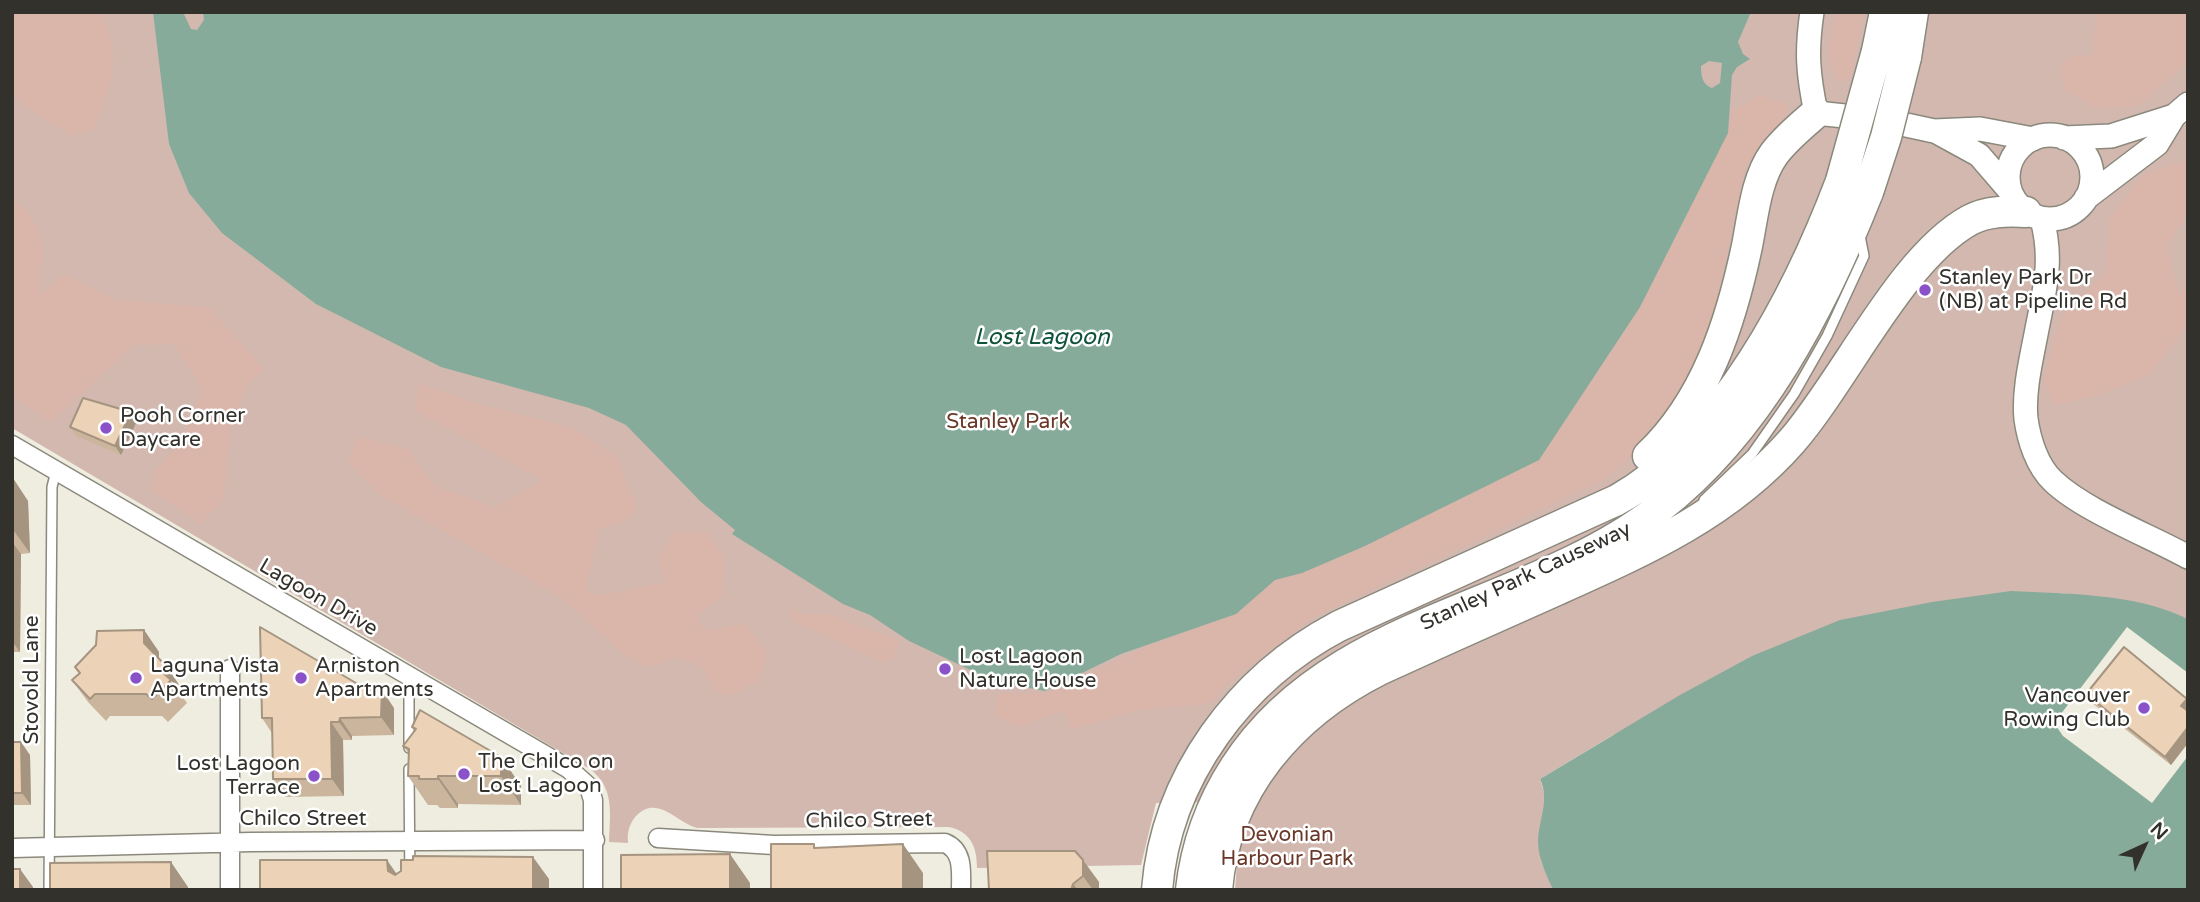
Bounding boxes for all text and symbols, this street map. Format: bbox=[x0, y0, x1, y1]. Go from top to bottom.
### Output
place label: Stanley Park Dr (NB) at Pipeline Rd bbox=[1939, 265, 2127, 315]
marker: Stanley Park Dr (NB) at Pipeline Rd bbox=[1917, 282, 1933, 298]
water label: Lost Lagoon bbox=[974, 324, 1110, 352]
place label: Pooh Corner Daycare bbox=[120, 403, 245, 453]
park label: Stanley Park bbox=[946, 409, 1070, 435]
marker: Pooh Corner Daycare bbox=[98, 420, 114, 436]
street label: Stanley Park Causeway bbox=[1417, 517, 1635, 637]
street label: Lagoon Drive bbox=[254, 554, 382, 642]
street label: Stovold Lane bbox=[19, 615, 45, 745]
place label: Lost Lagoon Nature House bbox=[959, 644, 1096, 694]
place label: Laguna Vista Apartments bbox=[150, 653, 279, 703]
place label: Arniston Apartments bbox=[315, 653, 433, 703]
marker: Lost Lagoon Nature House bbox=[937, 661, 953, 677]
marker: Laguna Vista Apartments bbox=[128, 670, 144, 686]
marker: Arniston Apartments bbox=[293, 670, 309, 686]
place label: Vancouver Rowing Club bbox=[2003, 683, 2130, 733]
marker: Vancouver Rowing Club bbox=[2136, 700, 2152, 716]
place label: The Chilco on Lost Lagoon bbox=[478, 749, 614, 799]
place label: Lost Lagoon Terrace bbox=[176, 751, 300, 801]
marker: The Chilco on Lost Lagoon bbox=[456, 766, 472, 782]
marker: Lost Lagoon Terrace bbox=[306, 768, 322, 784]
street label: Chilco Street bbox=[239, 806, 367, 832]
street label: Chilco Street bbox=[805, 807, 933, 835]
north arrow bbox=[2109, 811, 2179, 881]
text: N bbox=[2146, 818, 2172, 844]
park label: Devonian Harbour Park bbox=[1221, 822, 1353, 872]

